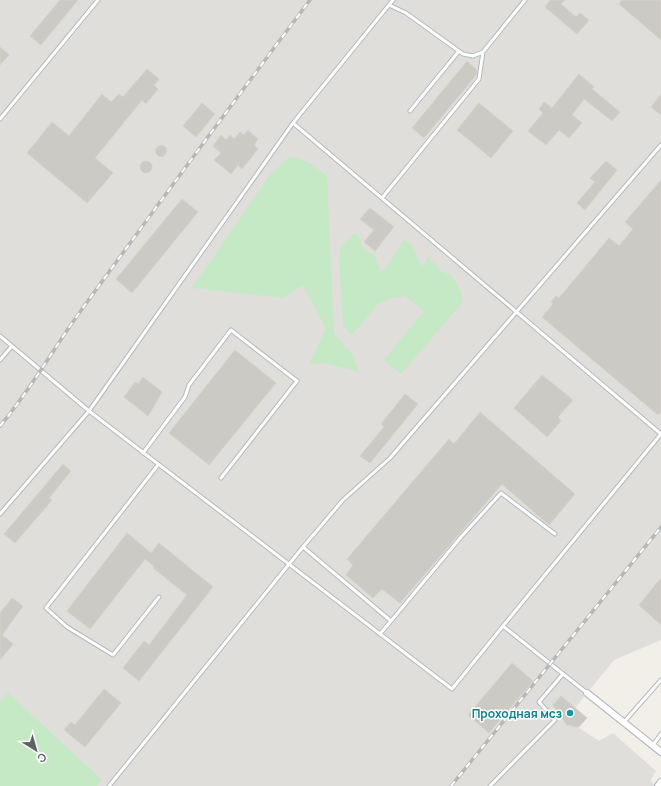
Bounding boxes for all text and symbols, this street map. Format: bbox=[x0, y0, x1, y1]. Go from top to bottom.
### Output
place label: Проходная мсз bbox=[472, 705, 562, 722]
marker: Проходная мсз bbox=[565, 708, 575, 718]
north arrow bbox=[16, 730, 56, 770]
text: С bbox=[35, 750, 50, 767]

